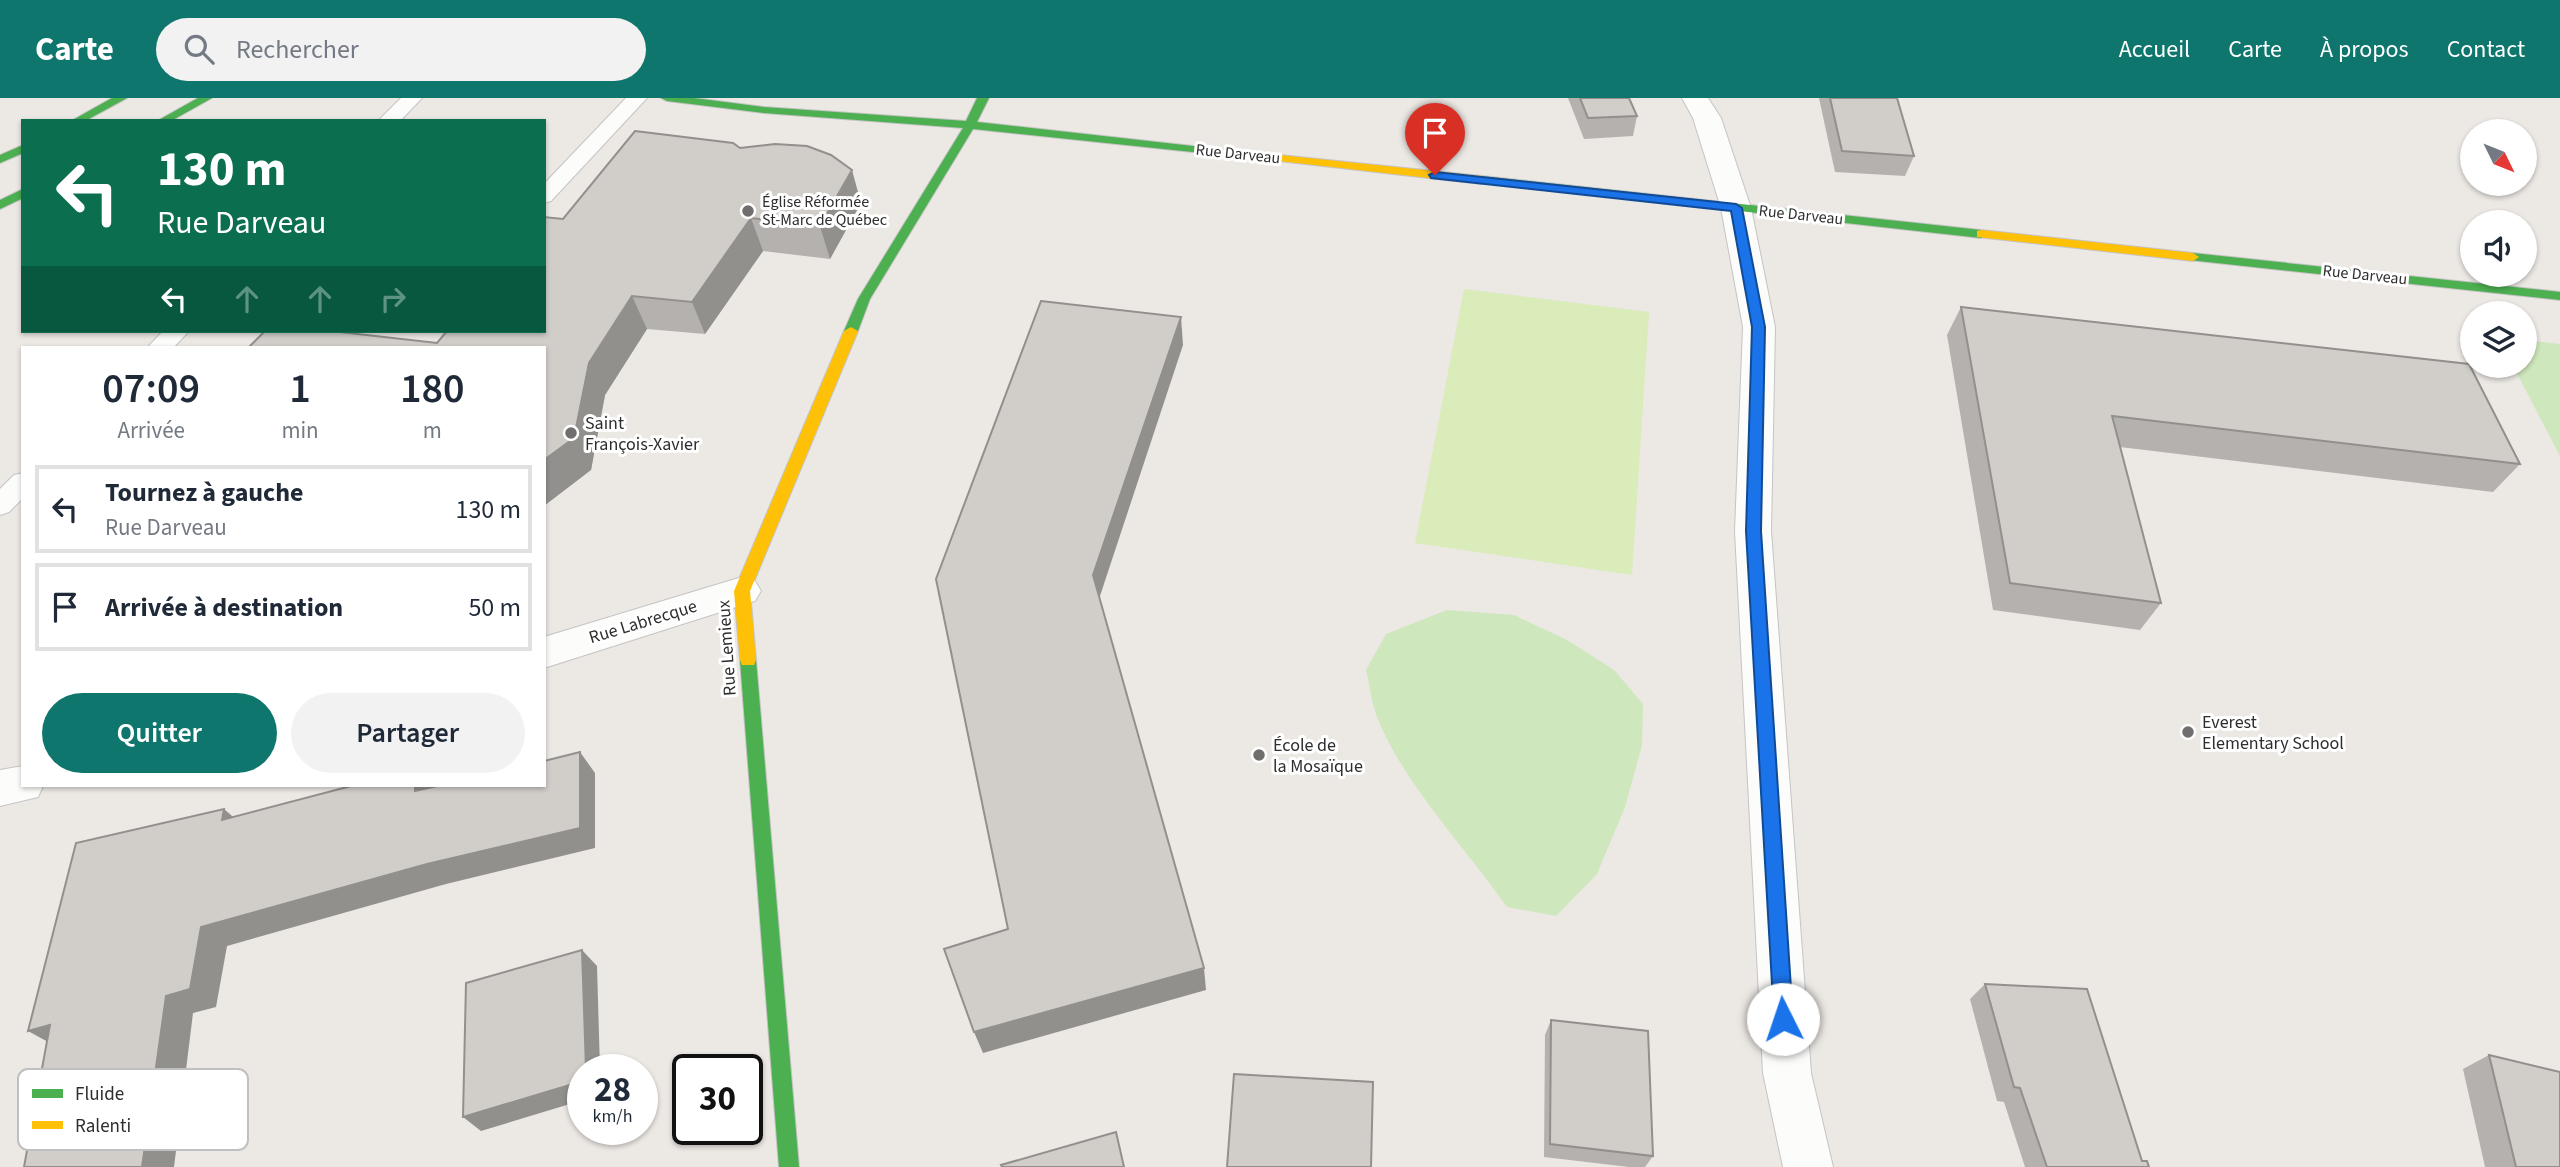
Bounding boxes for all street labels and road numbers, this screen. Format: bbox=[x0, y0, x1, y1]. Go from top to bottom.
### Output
street label: Rue Darveau bbox=[1195, 139, 1281, 169]
street label: Rue Darveau bbox=[1758, 200, 1844, 230]
street label: Rue Darveau bbox=[2322, 260, 2408, 290]
street label: Rue Labrecque bbox=[586, 594, 700, 650]
street label: Rue Lemieux bbox=[711, 599, 743, 697]

